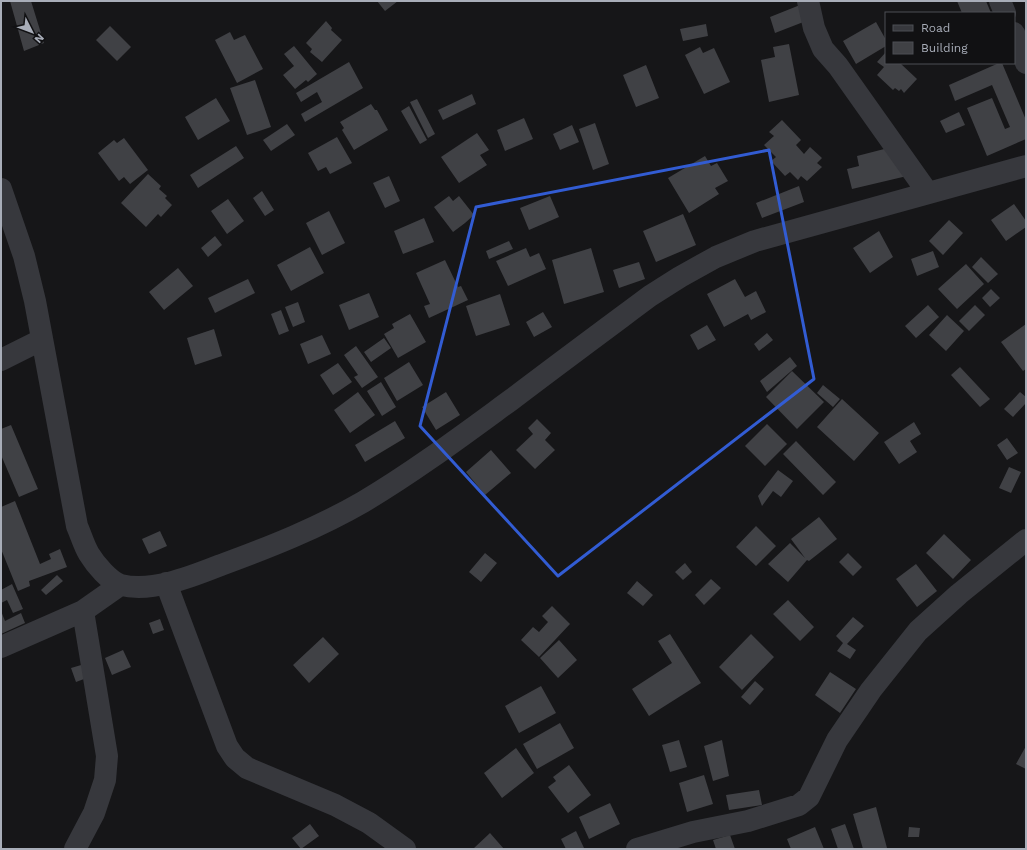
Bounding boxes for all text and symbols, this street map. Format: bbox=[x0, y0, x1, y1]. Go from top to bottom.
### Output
north arrow bbox=[12, 12, 52, 52]
legend bbox=[885, 12, 1015, 64]
text: Road bbox=[921, 21, 950, 35]
text: N bbox=[32, 31, 47, 46]
text: Building bbox=[921, 41, 968, 55]

